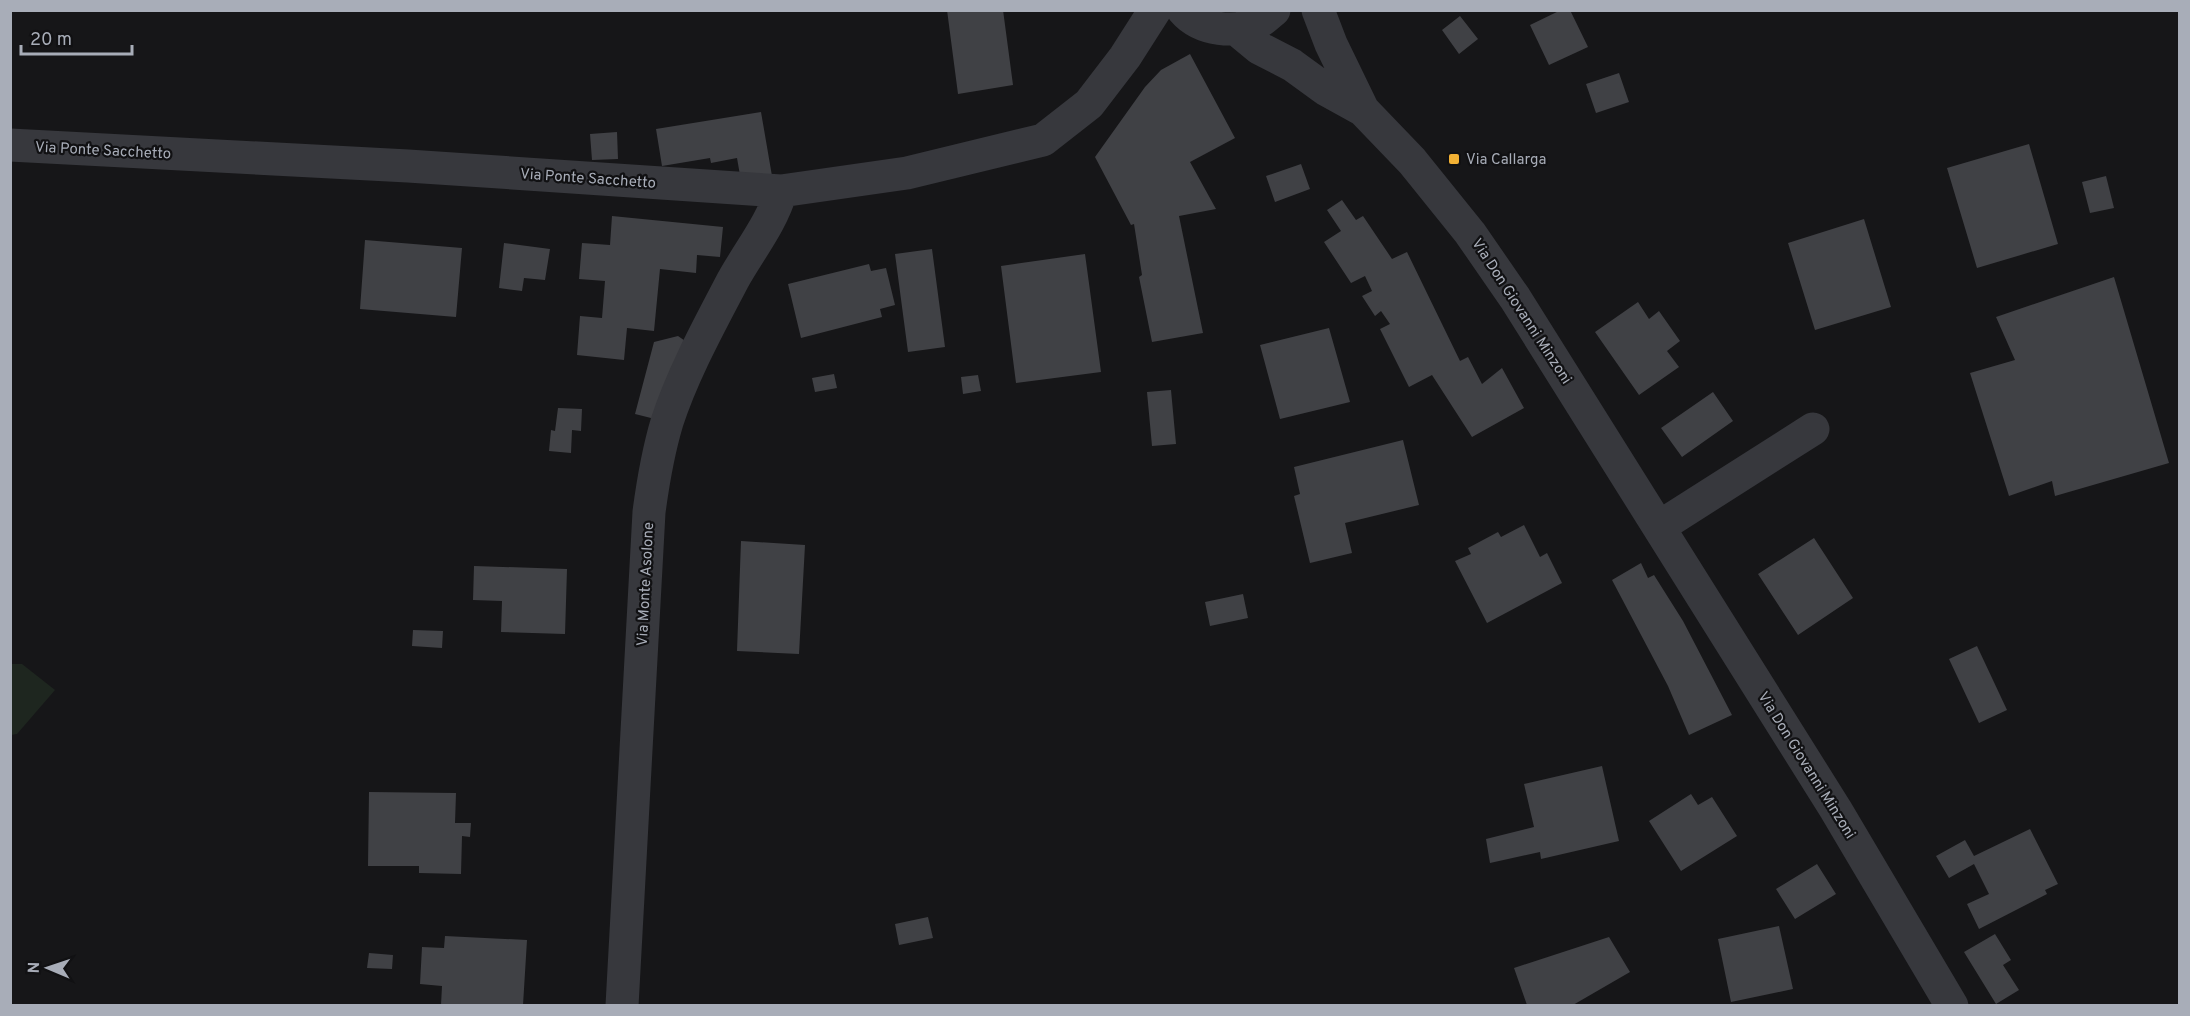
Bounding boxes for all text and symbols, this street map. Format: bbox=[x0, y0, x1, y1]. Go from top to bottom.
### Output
scale bar bbox=[21, 18, 132, 56]
text: 20 m bbox=[30, 29, 72, 52]
street label: Via Ponte Sacchetto bbox=[34, 138, 171, 165]
place label: Via Callarga bbox=[1466, 151, 1546, 170]
marker: Via Callarga bbox=[1447, 152, 1461, 166]
street label: Via Ponte Sacchetto bbox=[519, 165, 657, 194]
street label: Via Don Giovanni Minzoni bbox=[1466, 235, 1575, 388]
street label: Via Monte Asolone bbox=[634, 521, 659, 647]
street label: Via Don Giovanni Minzoni bbox=[1753, 689, 1859, 843]
north arrow bbox=[18, 938, 78, 998]
text: N bbox=[25, 961, 45, 974]

